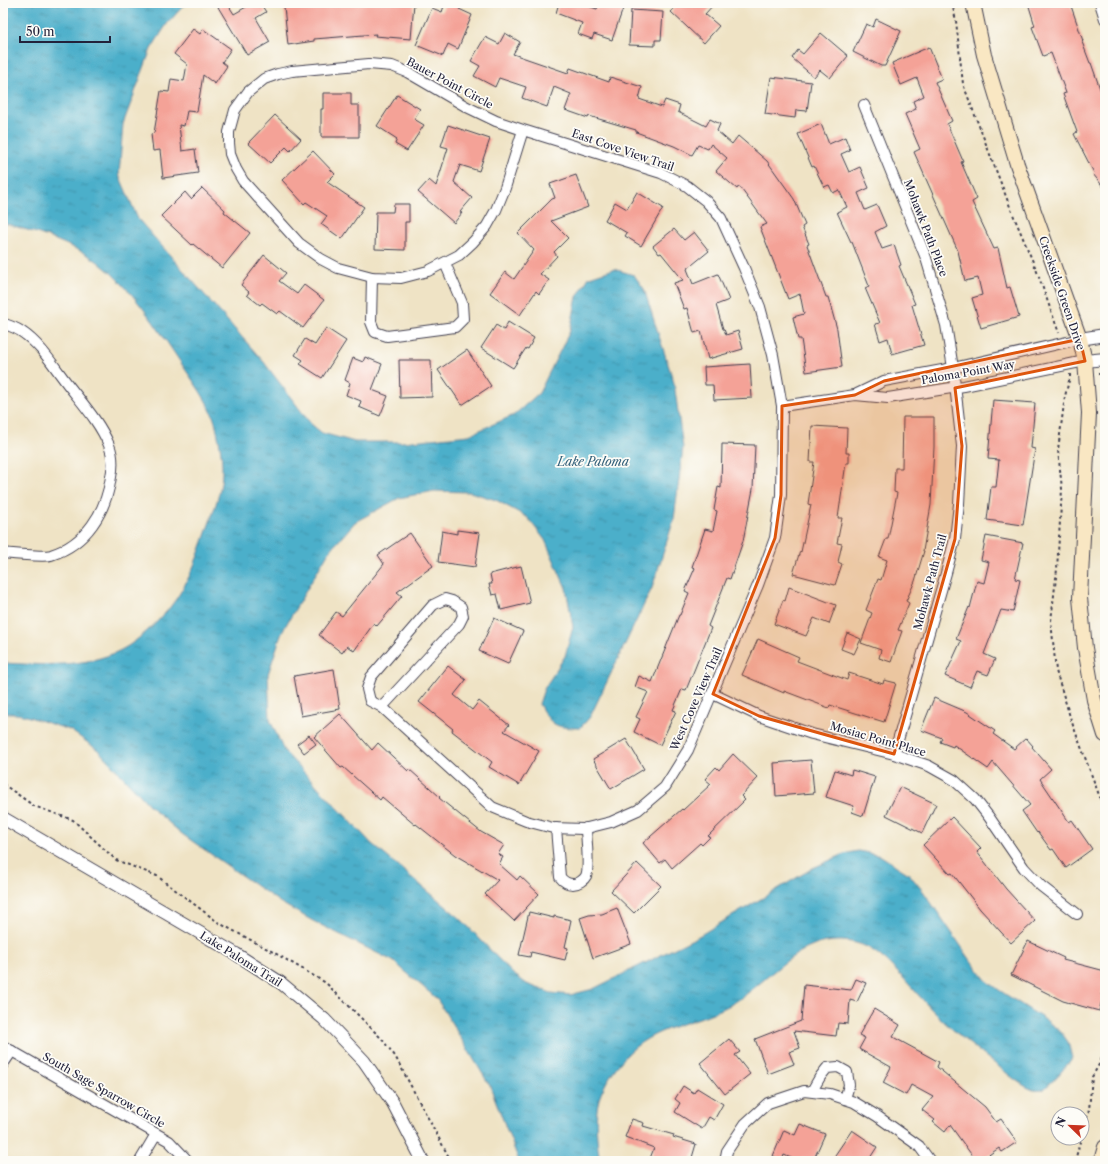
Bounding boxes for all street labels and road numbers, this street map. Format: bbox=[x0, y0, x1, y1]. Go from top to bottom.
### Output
street label: Bauer Point Circle bbox=[404, 54, 496, 112]
street label: East Cove View Trail bbox=[570, 126, 677, 174]
street label: Mohawk Path Place bbox=[901, 177, 951, 279]
street label: Creekside Green Drive bbox=[1036, 234, 1088, 352]
street label: Paloma Point Way bbox=[920, 357, 1017, 387]
street label: Mohawk Path Trail bbox=[910, 532, 950, 632]
street label: West Cove View Trail bbox=[667, 645, 725, 754]
street label: Mosiac Point Place bbox=[828, 719, 928, 759]
street label: Lake Paloma Trail bbox=[197, 928, 285, 990]
street label: South Sage Sparrow Circle bbox=[40, 1049, 168, 1131]

